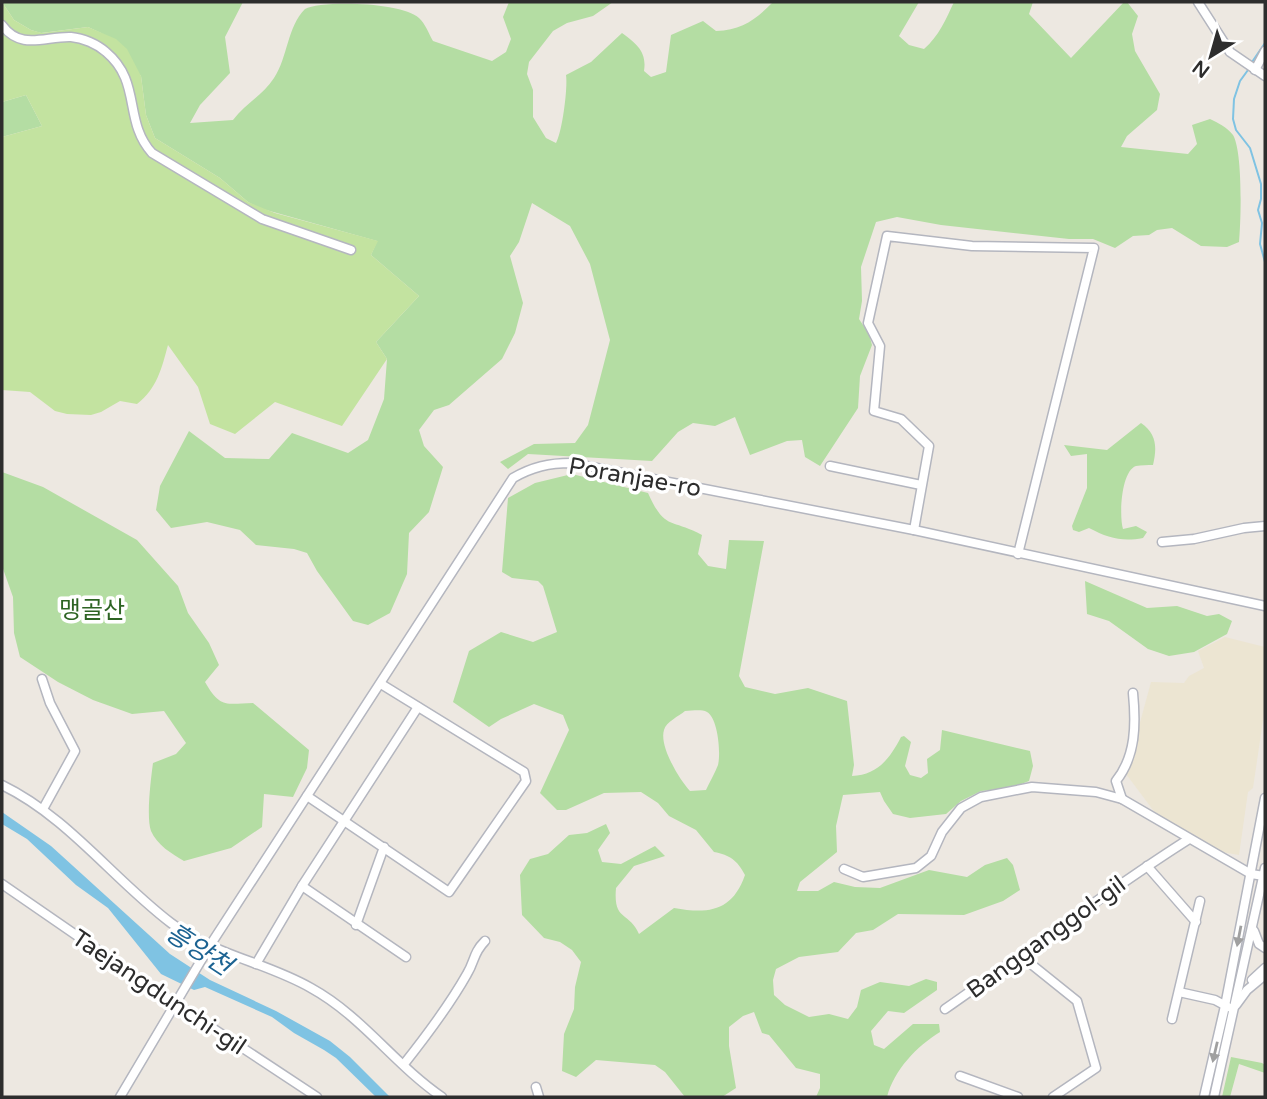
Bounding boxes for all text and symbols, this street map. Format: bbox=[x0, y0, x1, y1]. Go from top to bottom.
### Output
north arrow bbox=[1176, 21, 1246, 91]
text: N bbox=[1189, 55, 1214, 82]
street label: Poranjae-ro bbox=[566, 452, 703, 503]
park label: 맹골산 bbox=[59, 596, 125, 625]
street label: Bangganggol-gil bbox=[961, 870, 1131, 1005]
water label: 흥양천 bbox=[160, 917, 240, 984]
street label: Taejangdunchi-gil bbox=[66, 923, 251, 1061]
one-way arrow bbox=[1233, 925, 1244, 947]
one-way arrow bbox=[1209, 1041, 1220, 1063]

